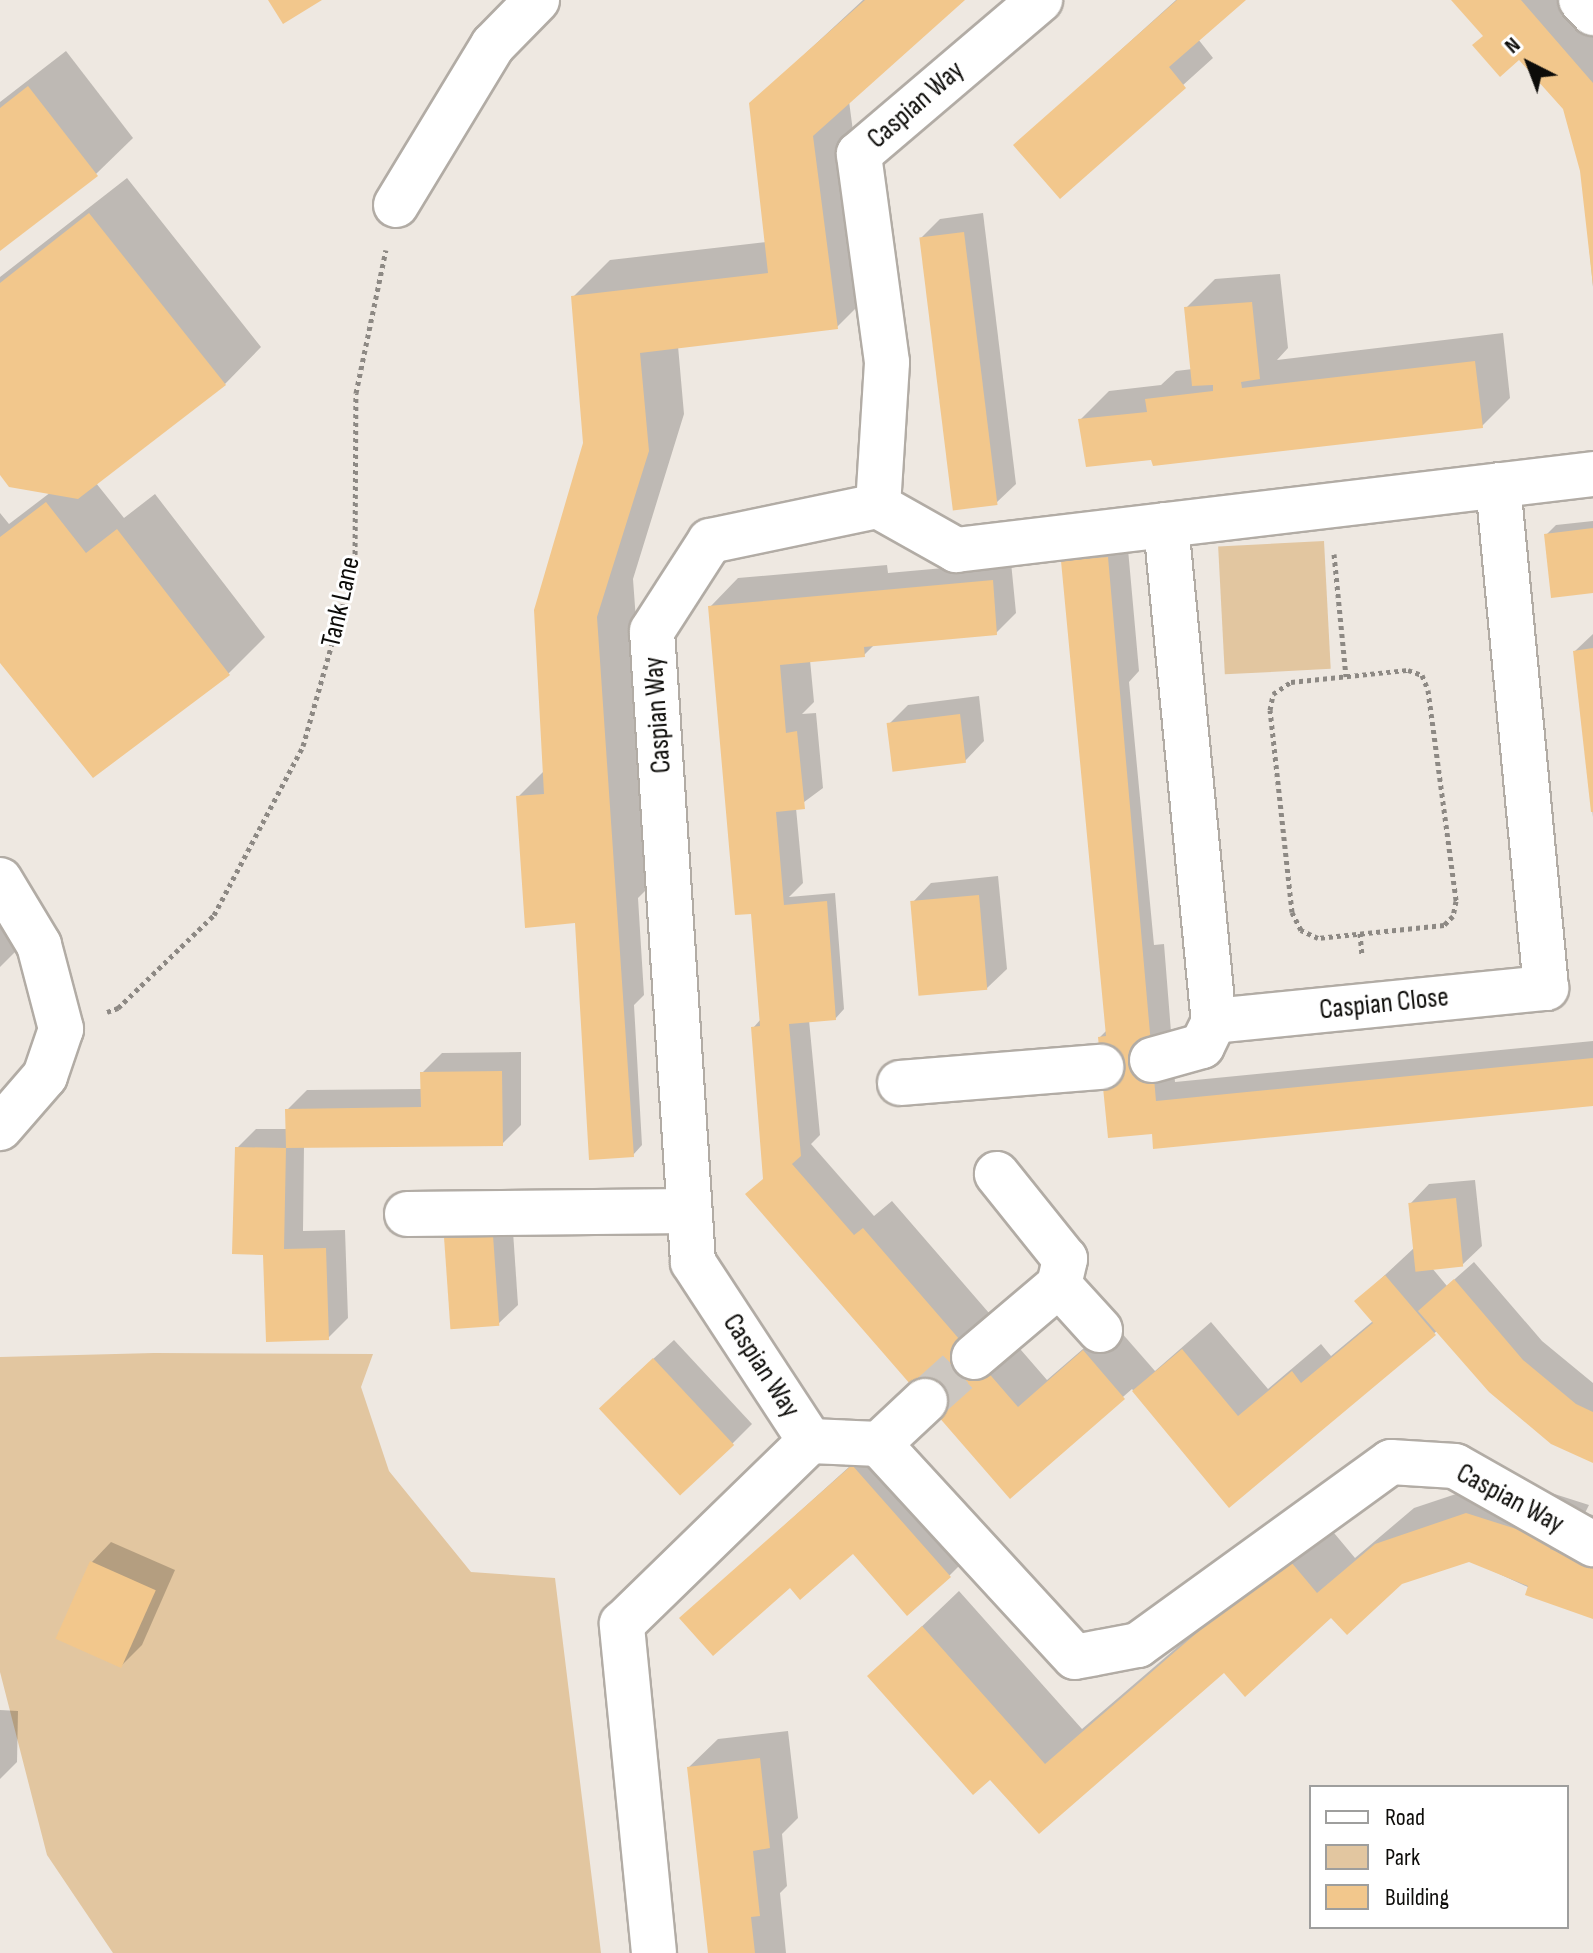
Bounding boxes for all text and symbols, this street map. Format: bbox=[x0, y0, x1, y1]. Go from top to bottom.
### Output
north arrow bbox=[1489, 24, 1569, 104]
text: N bbox=[1499, 32, 1526, 60]
street label: Caspian Way bbox=[861, 54, 971, 156]
street label: Tank Lane bbox=[314, 553, 368, 651]
street label: Caspian Way bbox=[637, 656, 679, 774]
street label: Caspian Close bbox=[1318, 981, 1450, 1027]
street label: Caspian Way bbox=[715, 1308, 807, 1424]
street label: Caspian Way bbox=[1451, 1457, 1569, 1541]
legend bbox=[1309, 1785, 1569, 1929]
text: Road bbox=[1385, 1803, 1425, 1832]
text: Park bbox=[1385, 1843, 1420, 1872]
text: Building bbox=[1385, 1883, 1449, 1912]

